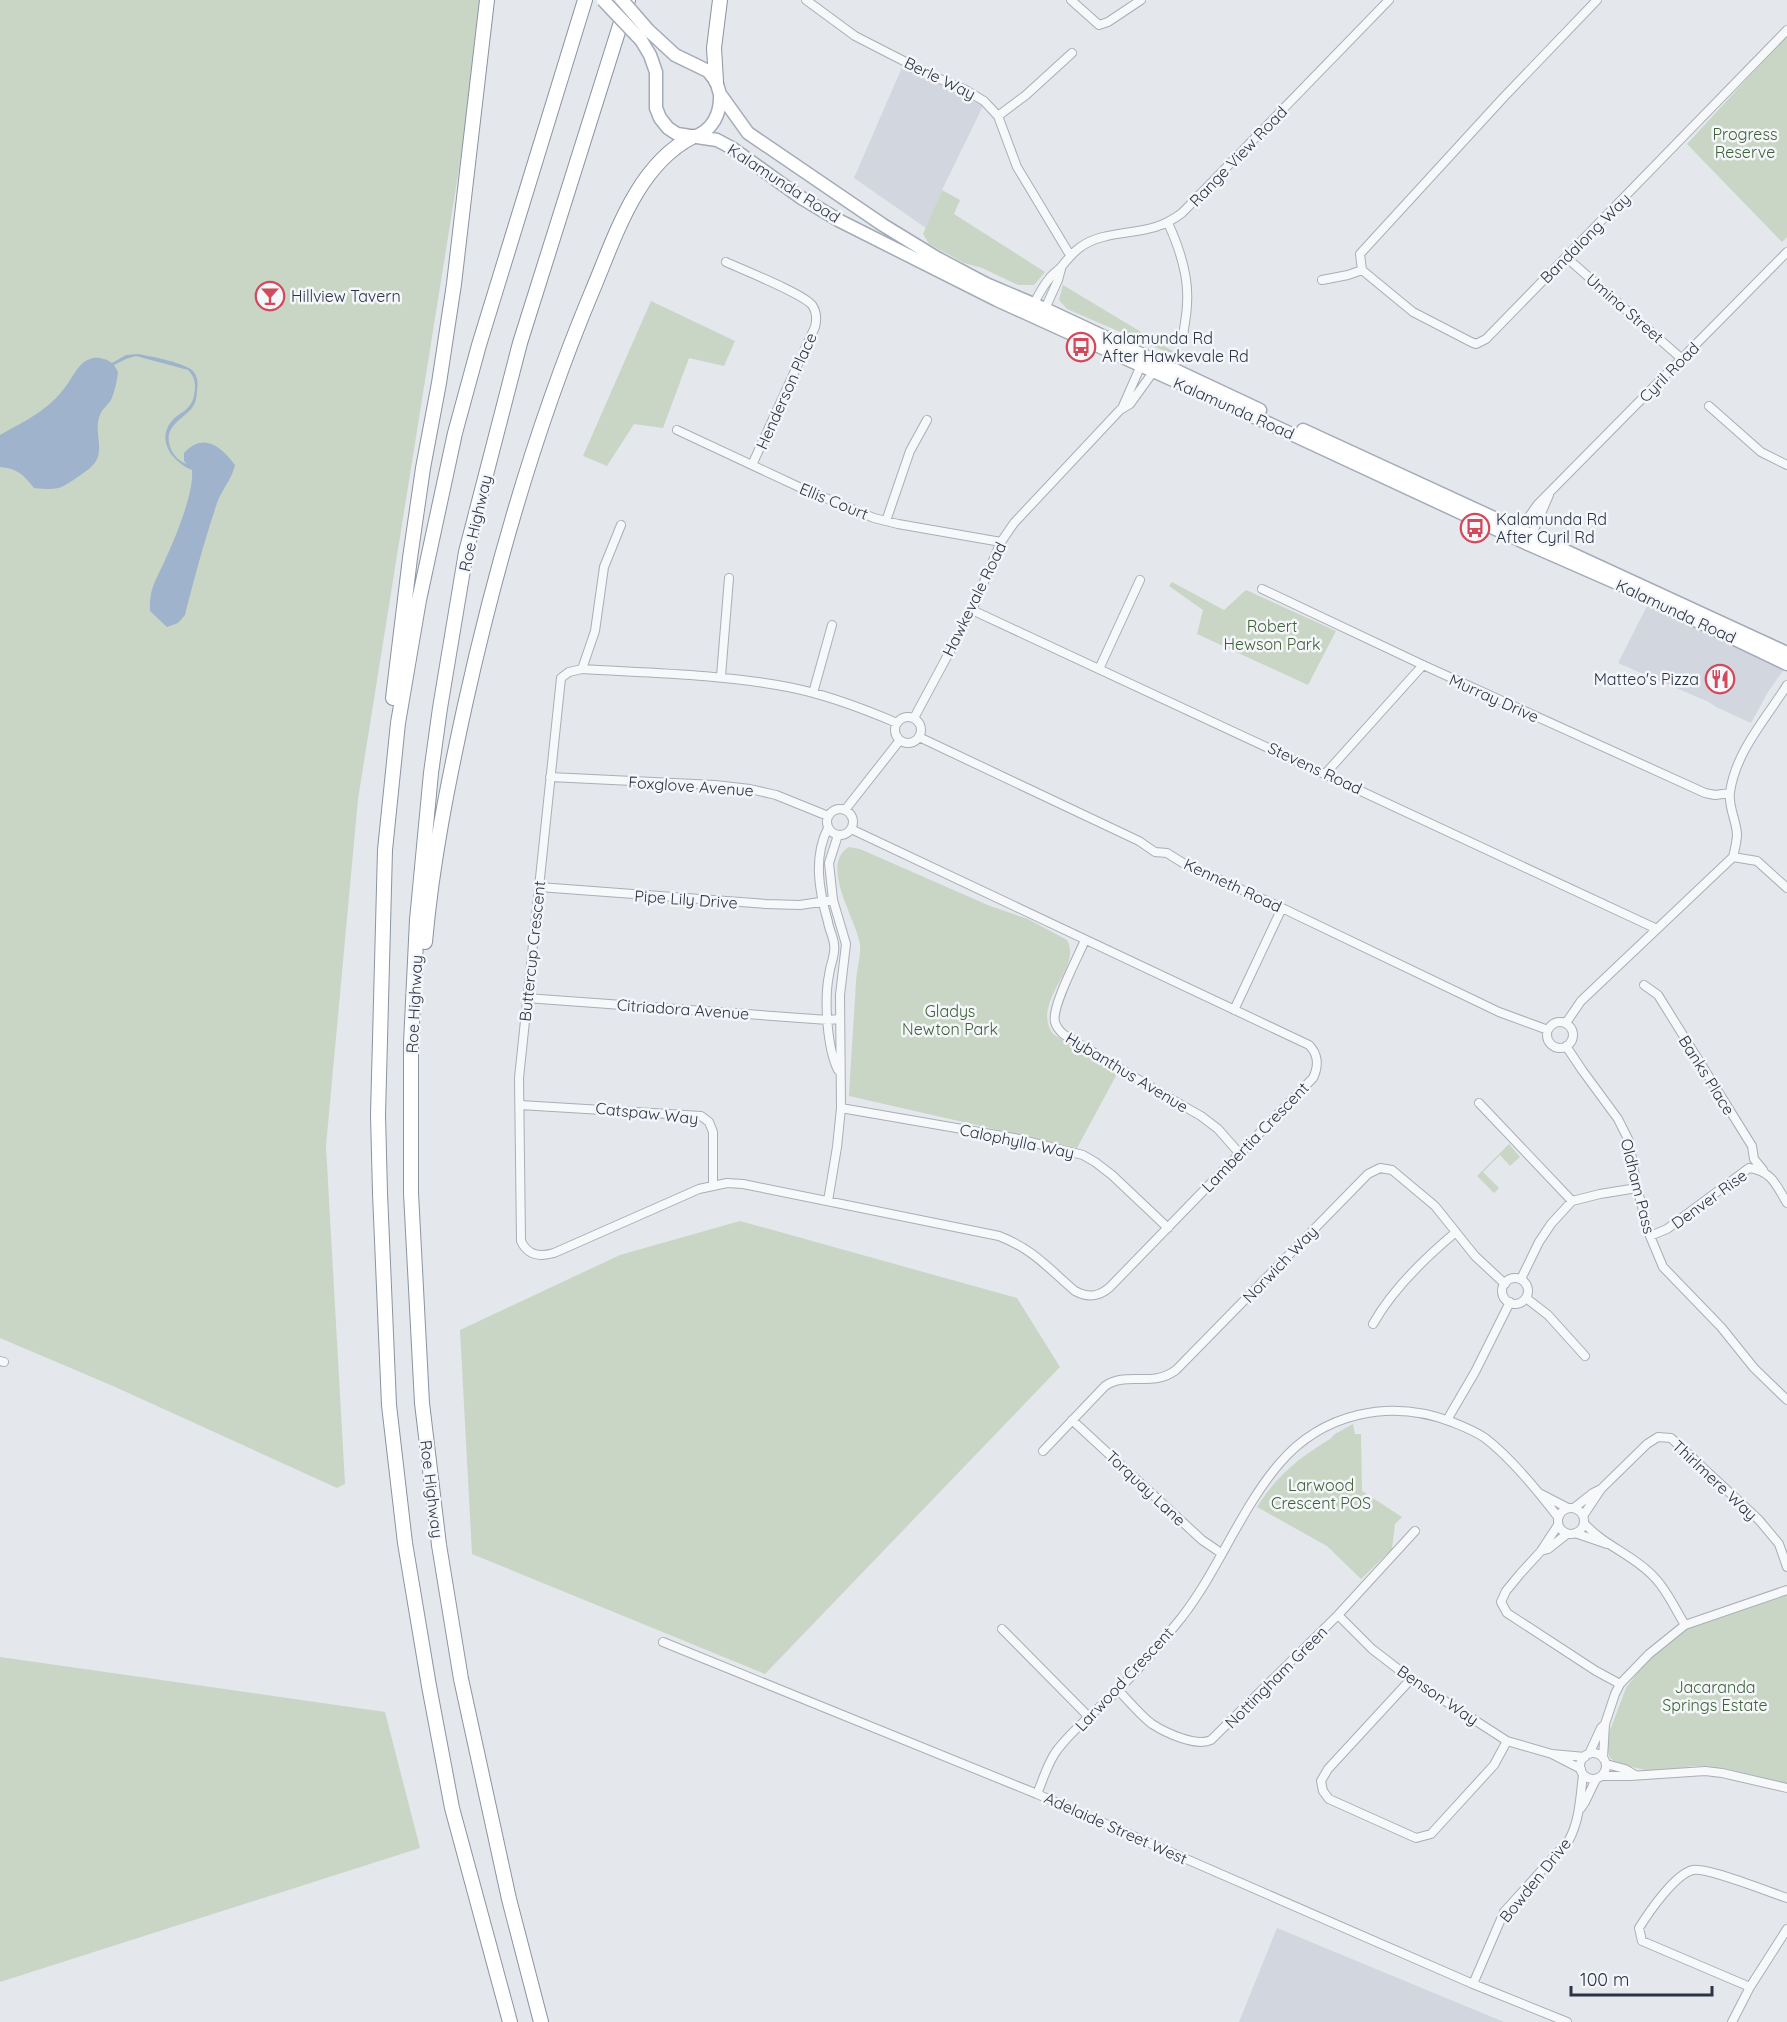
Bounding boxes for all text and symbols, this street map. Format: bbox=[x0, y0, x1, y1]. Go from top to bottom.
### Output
street label: Berle Way bbox=[901, 52, 979, 104]
street label: Range View Road bbox=[1185, 102, 1291, 210]
park label: Progress Reserve bbox=[1713, 124, 1777, 162]
street label: Kalamunda Road bbox=[724, 139, 844, 227]
street label: Bandalong Way bbox=[1536, 189, 1634, 287]
street label: Umina Street bbox=[1582, 269, 1668, 347]
bar icon: Hillview Tavern bbox=[254, 280, 286, 312]
place label: Hillview Tavern bbox=[291, 286, 401, 306]
place label: Kalamunda Rd After Hawkevale Rd bbox=[1102, 328, 1249, 366]
street label: Henderson Place bbox=[751, 330, 821, 452]
bus stop icon: Kalamunda Rd After Hawkevale Rd bbox=[1065, 331, 1097, 363]
street label: Cyril Road bbox=[1635, 338, 1703, 406]
street label: Kalamunda Road bbox=[1170, 372, 1298, 444]
street label: Roe Highway bbox=[454, 473, 496, 573]
street label: Ellis Court bbox=[797, 478, 871, 524]
place label: Kalamunda Rd After Cyril Rd bbox=[1496, 509, 1607, 547]
bus stop icon: Kalamunda Rd After Cyril Rd bbox=[1459, 512, 1491, 544]
street label: Hawkevale Road bbox=[938, 538, 1010, 660]
street label: Kalamunda Road bbox=[1613, 574, 1739, 648]
park label: Robert Hewson Park bbox=[1223, 616, 1321, 654]
restaurant icon: Matteo's Pizza bbox=[1704, 663, 1736, 695]
street label: Murray Drive bbox=[1446, 669, 1542, 727]
place label: Matteo's Pizza bbox=[1594, 669, 1699, 689]
street label: Stevens Road bbox=[1265, 737, 1365, 799]
street label: Foxglove Avenue bbox=[628, 772, 754, 800]
street label: Kenneth Road bbox=[1181, 854, 1285, 916]
street label: Buttercup Crescent bbox=[515, 880, 549, 1022]
street label: Pipe Lily Drive bbox=[634, 885, 738, 913]
street label: Roe Highway bbox=[401, 954, 427, 1054]
street label: Citriadora Avenue bbox=[616, 994, 750, 1024]
park label: Gladys Newton Park bbox=[902, 1001, 998, 1039]
street label: Hybanthus Avenue bbox=[1062, 1028, 1192, 1116]
street label: Banks Place bbox=[1675, 1032, 1739, 1118]
street label: Lambertia Crescent bbox=[1197, 1078, 1313, 1196]
street label: Catspaw Way bbox=[595, 1098, 699, 1128]
street label: Calophylla Way bbox=[958, 1119, 1076, 1163]
street label: Oldham Pass bbox=[1617, 1136, 1659, 1236]
street label: Denver Rise bbox=[1667, 1165, 1751, 1233]
street label: Norwich Way bbox=[1238, 1221, 1322, 1307]
street label: Thirlmere Way bbox=[1668, 1436, 1762, 1524]
street label: Roe Highway bbox=[416, 1439, 448, 1539]
street label: Torquay Lane bbox=[1102, 1446, 1190, 1530]
park label: Larwood Crescent POS bbox=[1271, 1475, 1371, 1513]
street label: Nottingham Green bbox=[1221, 1622, 1331, 1732]
street label: Larwood Crescent bbox=[1071, 1623, 1177, 1735]
street label: Benson Way bbox=[1394, 1661, 1482, 1729]
park label: Jacaranda Springs Estate bbox=[1662, 1677, 1768, 1715]
street label: Adelaide Street West bbox=[1041, 1787, 1191, 1869]
street label: Bowden Drive bbox=[1495, 1834, 1575, 1926]
scale bar bbox=[1571, 1959, 1712, 1997]
text: 100 m bbox=[1580, 1968, 1629, 1991]

